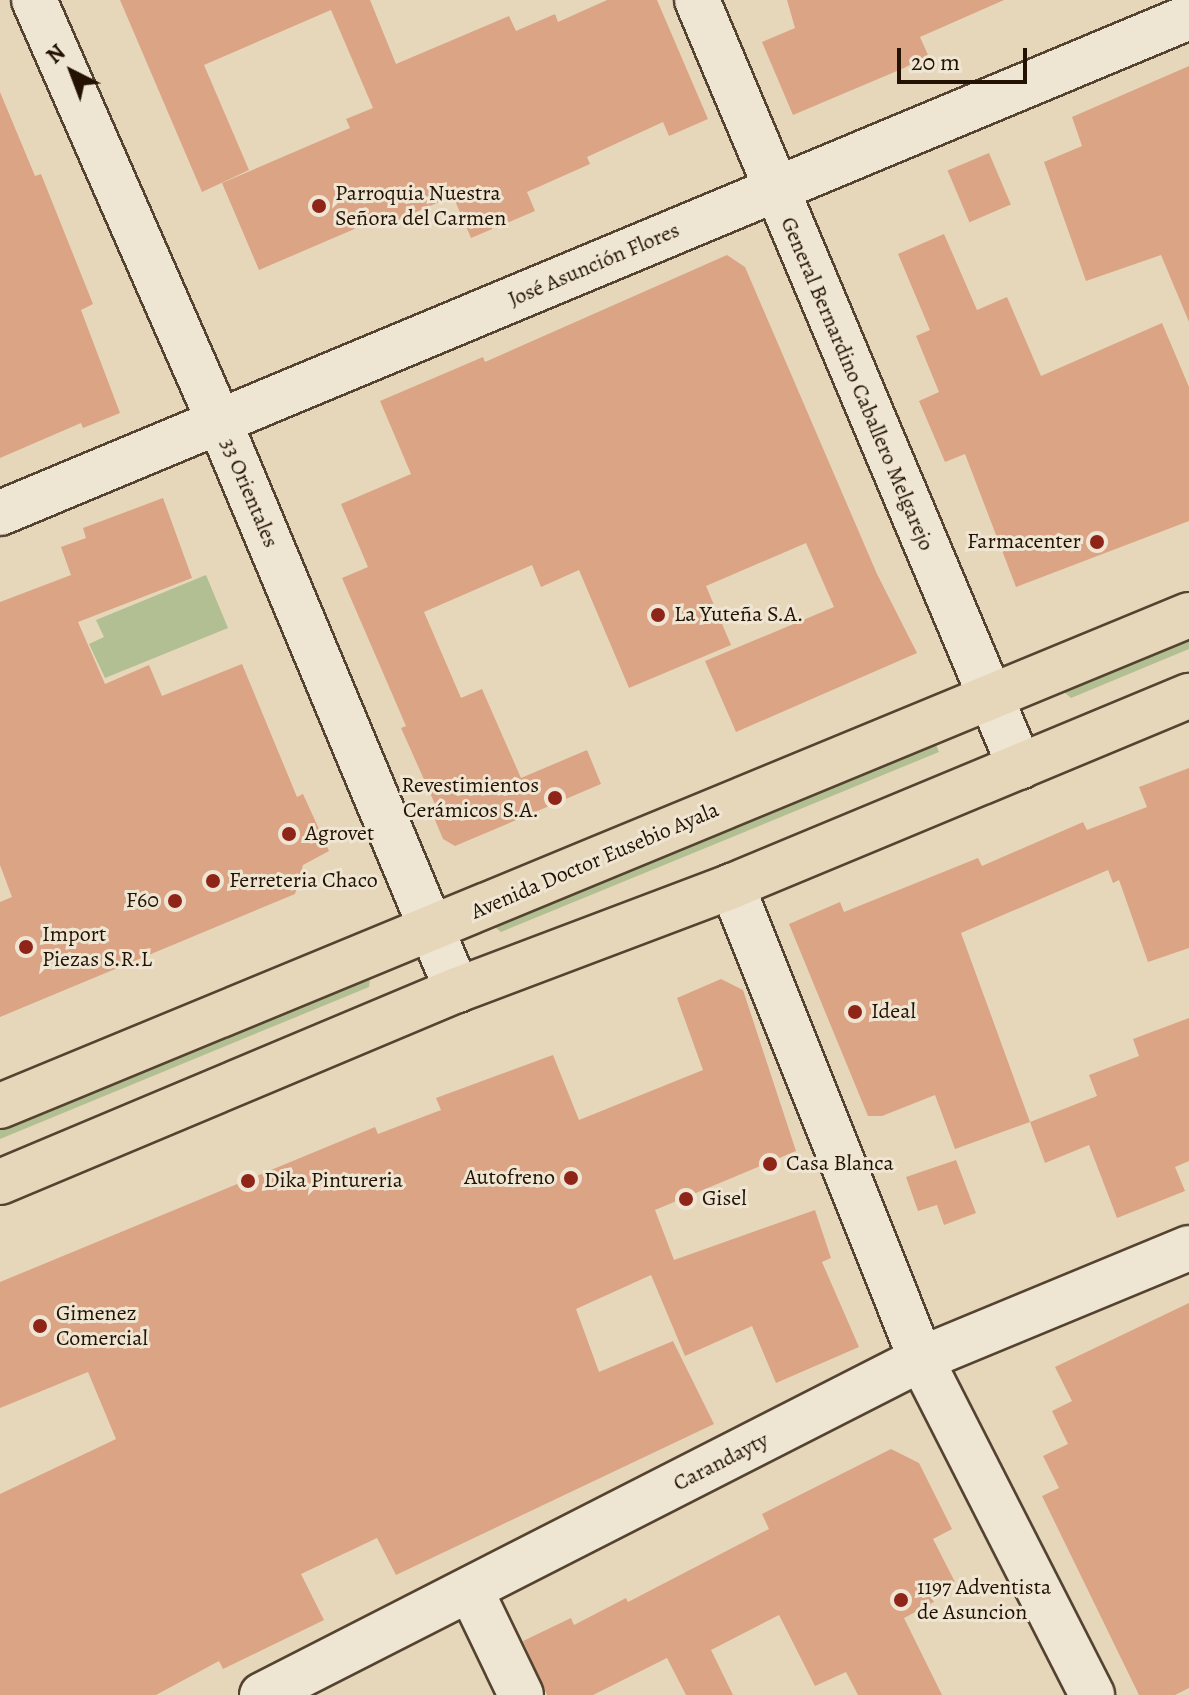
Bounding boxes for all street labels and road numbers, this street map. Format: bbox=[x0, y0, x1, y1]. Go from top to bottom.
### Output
street label: General Bernardino Caballero Melgarejo bbox=[775, 213, 939, 555]
street label: José Asunción Flores bbox=[504, 217, 684, 313]
street label: 33 Orientales bbox=[214, 434, 284, 552]
street label: Avenida Doctor Eusebio Ayala bbox=[467, 797, 723, 925]
street label: Carandayty bbox=[669, 1427, 773, 1497]

